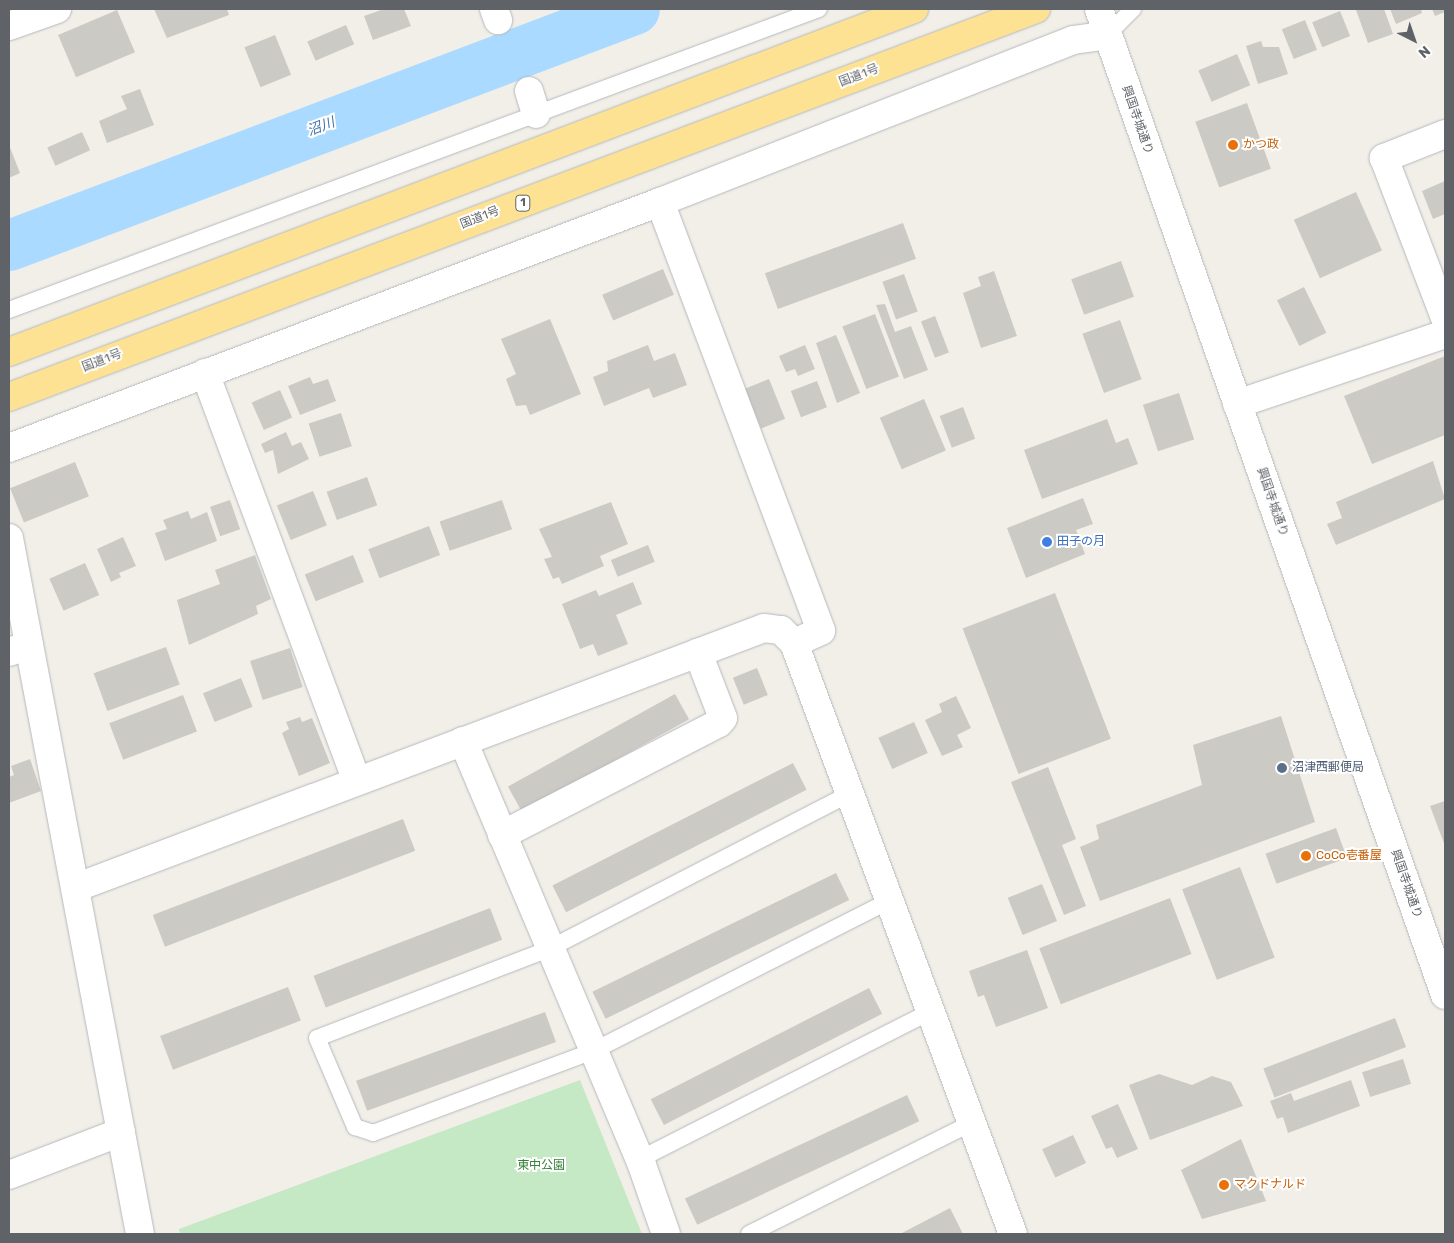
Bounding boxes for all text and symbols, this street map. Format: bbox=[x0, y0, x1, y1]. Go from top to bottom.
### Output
north arrow bbox=[1389, 15, 1439, 65]
text: N bbox=[1415, 42, 1434, 61]
street label: 国道1号 bbox=[837, 62, 881, 90]
street label: 興国寺城通り bbox=[1118, 84, 1156, 156]
water label: 沼川 bbox=[305, 114, 337, 140]
place label: かつ政 bbox=[1243, 138, 1279, 152]
marker: かつ政 bbox=[1227, 139, 1239, 151]
road number: 1 bbox=[514, 194, 532, 212]
street label: 国道1号 bbox=[458, 204, 502, 232]
street label: 国道1号 bbox=[80, 347, 124, 375]
street label: 興国寺城通り bbox=[1253, 466, 1291, 538]
place label: 田子の月 bbox=[1057, 535, 1105, 549]
marker: 田子の月 bbox=[1041, 536, 1053, 548]
place label: 沼津西郵便局 bbox=[1292, 761, 1364, 775]
marker: 沼津西郵便局 bbox=[1276, 762, 1288, 774]
street label: 興国寺城通り bbox=[1387, 848, 1425, 920]
place label: CoCo壱番屋 bbox=[1316, 849, 1382, 863]
marker: CoCo壱番屋 bbox=[1300, 850, 1312, 862]
park label: 東中公園 bbox=[517, 1159, 565, 1173]
place label: マクドナルド bbox=[1234, 1178, 1306, 1192]
marker: マクドナルド bbox=[1218, 1179, 1230, 1191]

